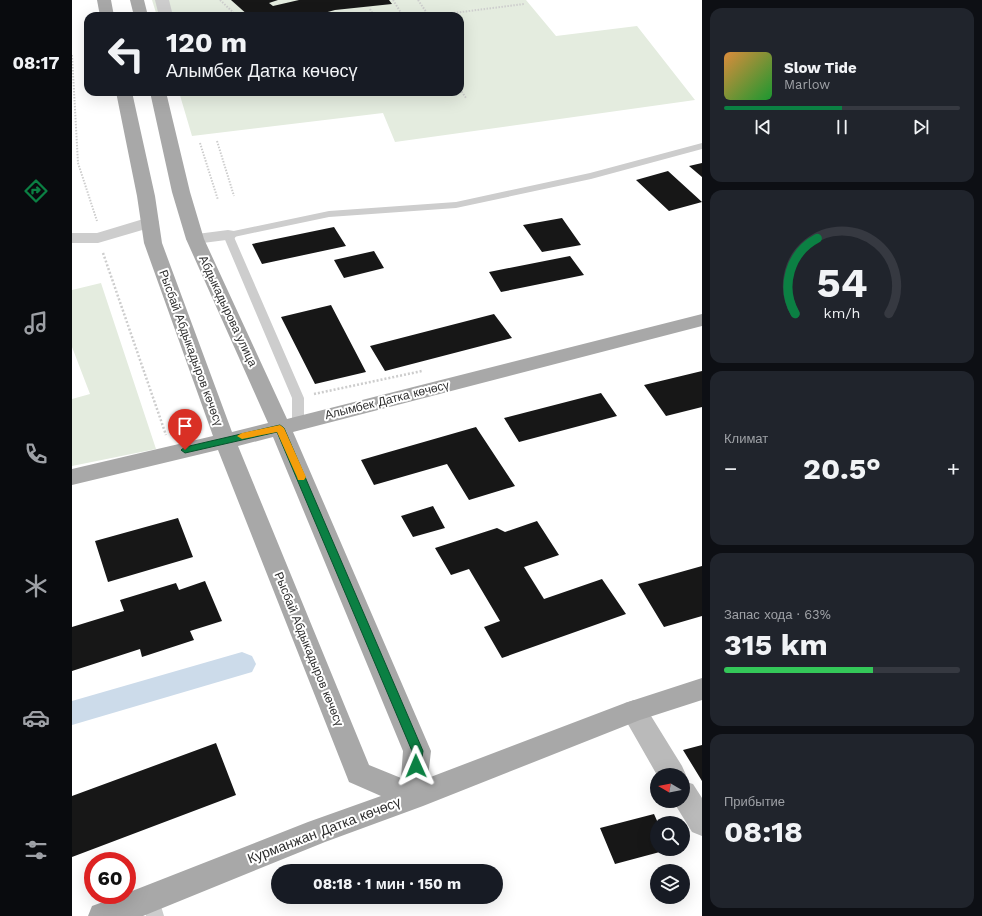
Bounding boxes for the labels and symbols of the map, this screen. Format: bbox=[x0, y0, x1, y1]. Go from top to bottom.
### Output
street label: Абдыкадырова улица bbox=[196, 253, 260, 369]
street label: Рысбай Абдыкадыров көчөсү bbox=[156, 268, 226, 428]
street label: Алымбек Датка көчөсү bbox=[323, 378, 451, 422]
pin bbox=[168, 409, 202, 450]
street label: Рысбай Абдыкадыров көчөсү bbox=[272, 570, 346, 728]
position arrow bbox=[395, 745, 437, 787]
north arrow bbox=[650, 768, 690, 808]
street label: Курманжан Датка көчөсү bbox=[245, 793, 403, 867]
speed limit sign: 60 bbox=[84, 852, 136, 904]

